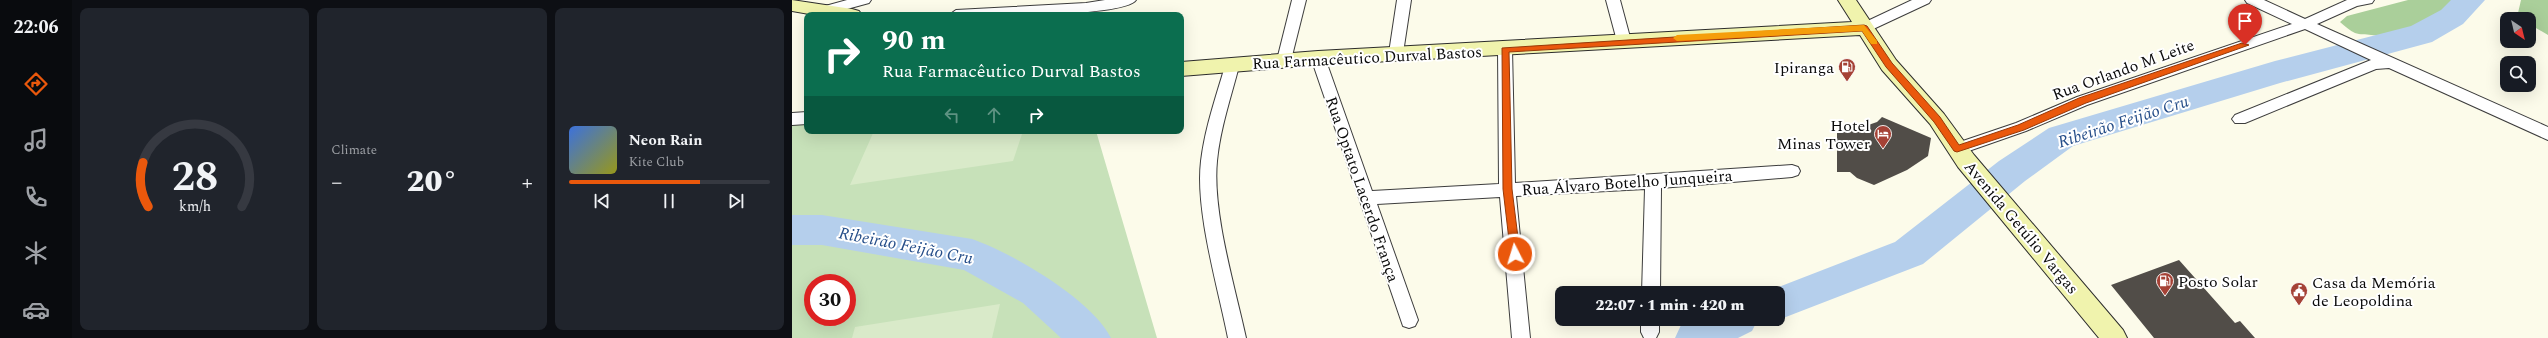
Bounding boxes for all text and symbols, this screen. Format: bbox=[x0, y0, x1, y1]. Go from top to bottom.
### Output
pin bbox=[2228, 4, 2262, 45]
icon: arrive bbox=[2234, 10, 2256, 32]
north arrow bbox=[2500, 12, 2536, 48]
map controls bbox=[2500, 12, 2536, 92]
text: 22:06 bbox=[13, 14, 59, 41]
text: 90 m bbox=[882, 19, 946, 62]
icon: right bbox=[816, 28, 868, 80]
street label: Rua Orlando M Leite bbox=[2049, 33, 2198, 107]
street label: Rua Farmacêutico Durval Bastos bbox=[1252, 40, 1483, 76]
place label: Ipiranga bbox=[1774, 56, 1834, 80]
button: search bbox=[2500, 56, 2536, 92]
fuel station icon: Ipiranga bbox=[1837, 57, 1857, 82]
text: Rua Farmacêutico Durval Bastos bbox=[882, 58, 1141, 85]
icon: directions bbox=[22, 70, 50, 98]
water label: Ribeirão Feijão Cru bbox=[2054, 88, 2192, 155]
street label: Rua Optato Lacerdo França bbox=[1319, 93, 1405, 286]
icon: left bbox=[941, 104, 963, 126]
icon: ahead bbox=[983, 104, 1005, 126]
icon: right bbox=[1025, 104, 1047, 126]
place label: Hotel Minas Tower bbox=[1777, 114, 1870, 156]
hotel icon: Hotel Minas Tower bbox=[1873, 124, 1893, 149]
icon: music bbox=[22, 126, 50, 154]
text: Neon Rain bbox=[629, 129, 703, 152]
text: Climate bbox=[331, 140, 377, 160]
text: 28 bbox=[171, 146, 218, 209]
text: Kite Club bbox=[629, 152, 684, 172]
street label: Avenida Getúlio Vargas bbox=[1958, 156, 2084, 299]
text: 20° bbox=[406, 159, 457, 205]
street label: Rua Álvaro Botelho Junqueira bbox=[1521, 164, 1733, 202]
text: − bbox=[331, 166, 342, 199]
text: + bbox=[522, 166, 533, 199]
icon: phone bbox=[22, 183, 50, 211]
icon: previous bbox=[591, 190, 613, 212]
icon: pause bbox=[658, 190, 680, 212]
icon: next bbox=[725, 190, 747, 212]
text: km/h bbox=[179, 196, 211, 218]
water label: Ribeirão Feijão Cru bbox=[836, 220, 975, 272]
position arrow bbox=[1494, 233, 1536, 275]
icon: climate bbox=[22, 239, 50, 267]
place label: Posto Solar bbox=[2178, 270, 2258, 294]
fuel station icon: Posto Solar bbox=[2155, 271, 2175, 296]
place label: Casa da Memória de Leopoldina bbox=[2312, 271, 2436, 313]
speed limit sign: 30 bbox=[804, 274, 856, 326]
public building icon: Casa da Memória de Leopoldina bbox=[2289, 281, 2309, 306]
text: 22:07 · 1 min · 420 m bbox=[1596, 294, 1744, 317]
icon: car bbox=[22, 296, 50, 324]

